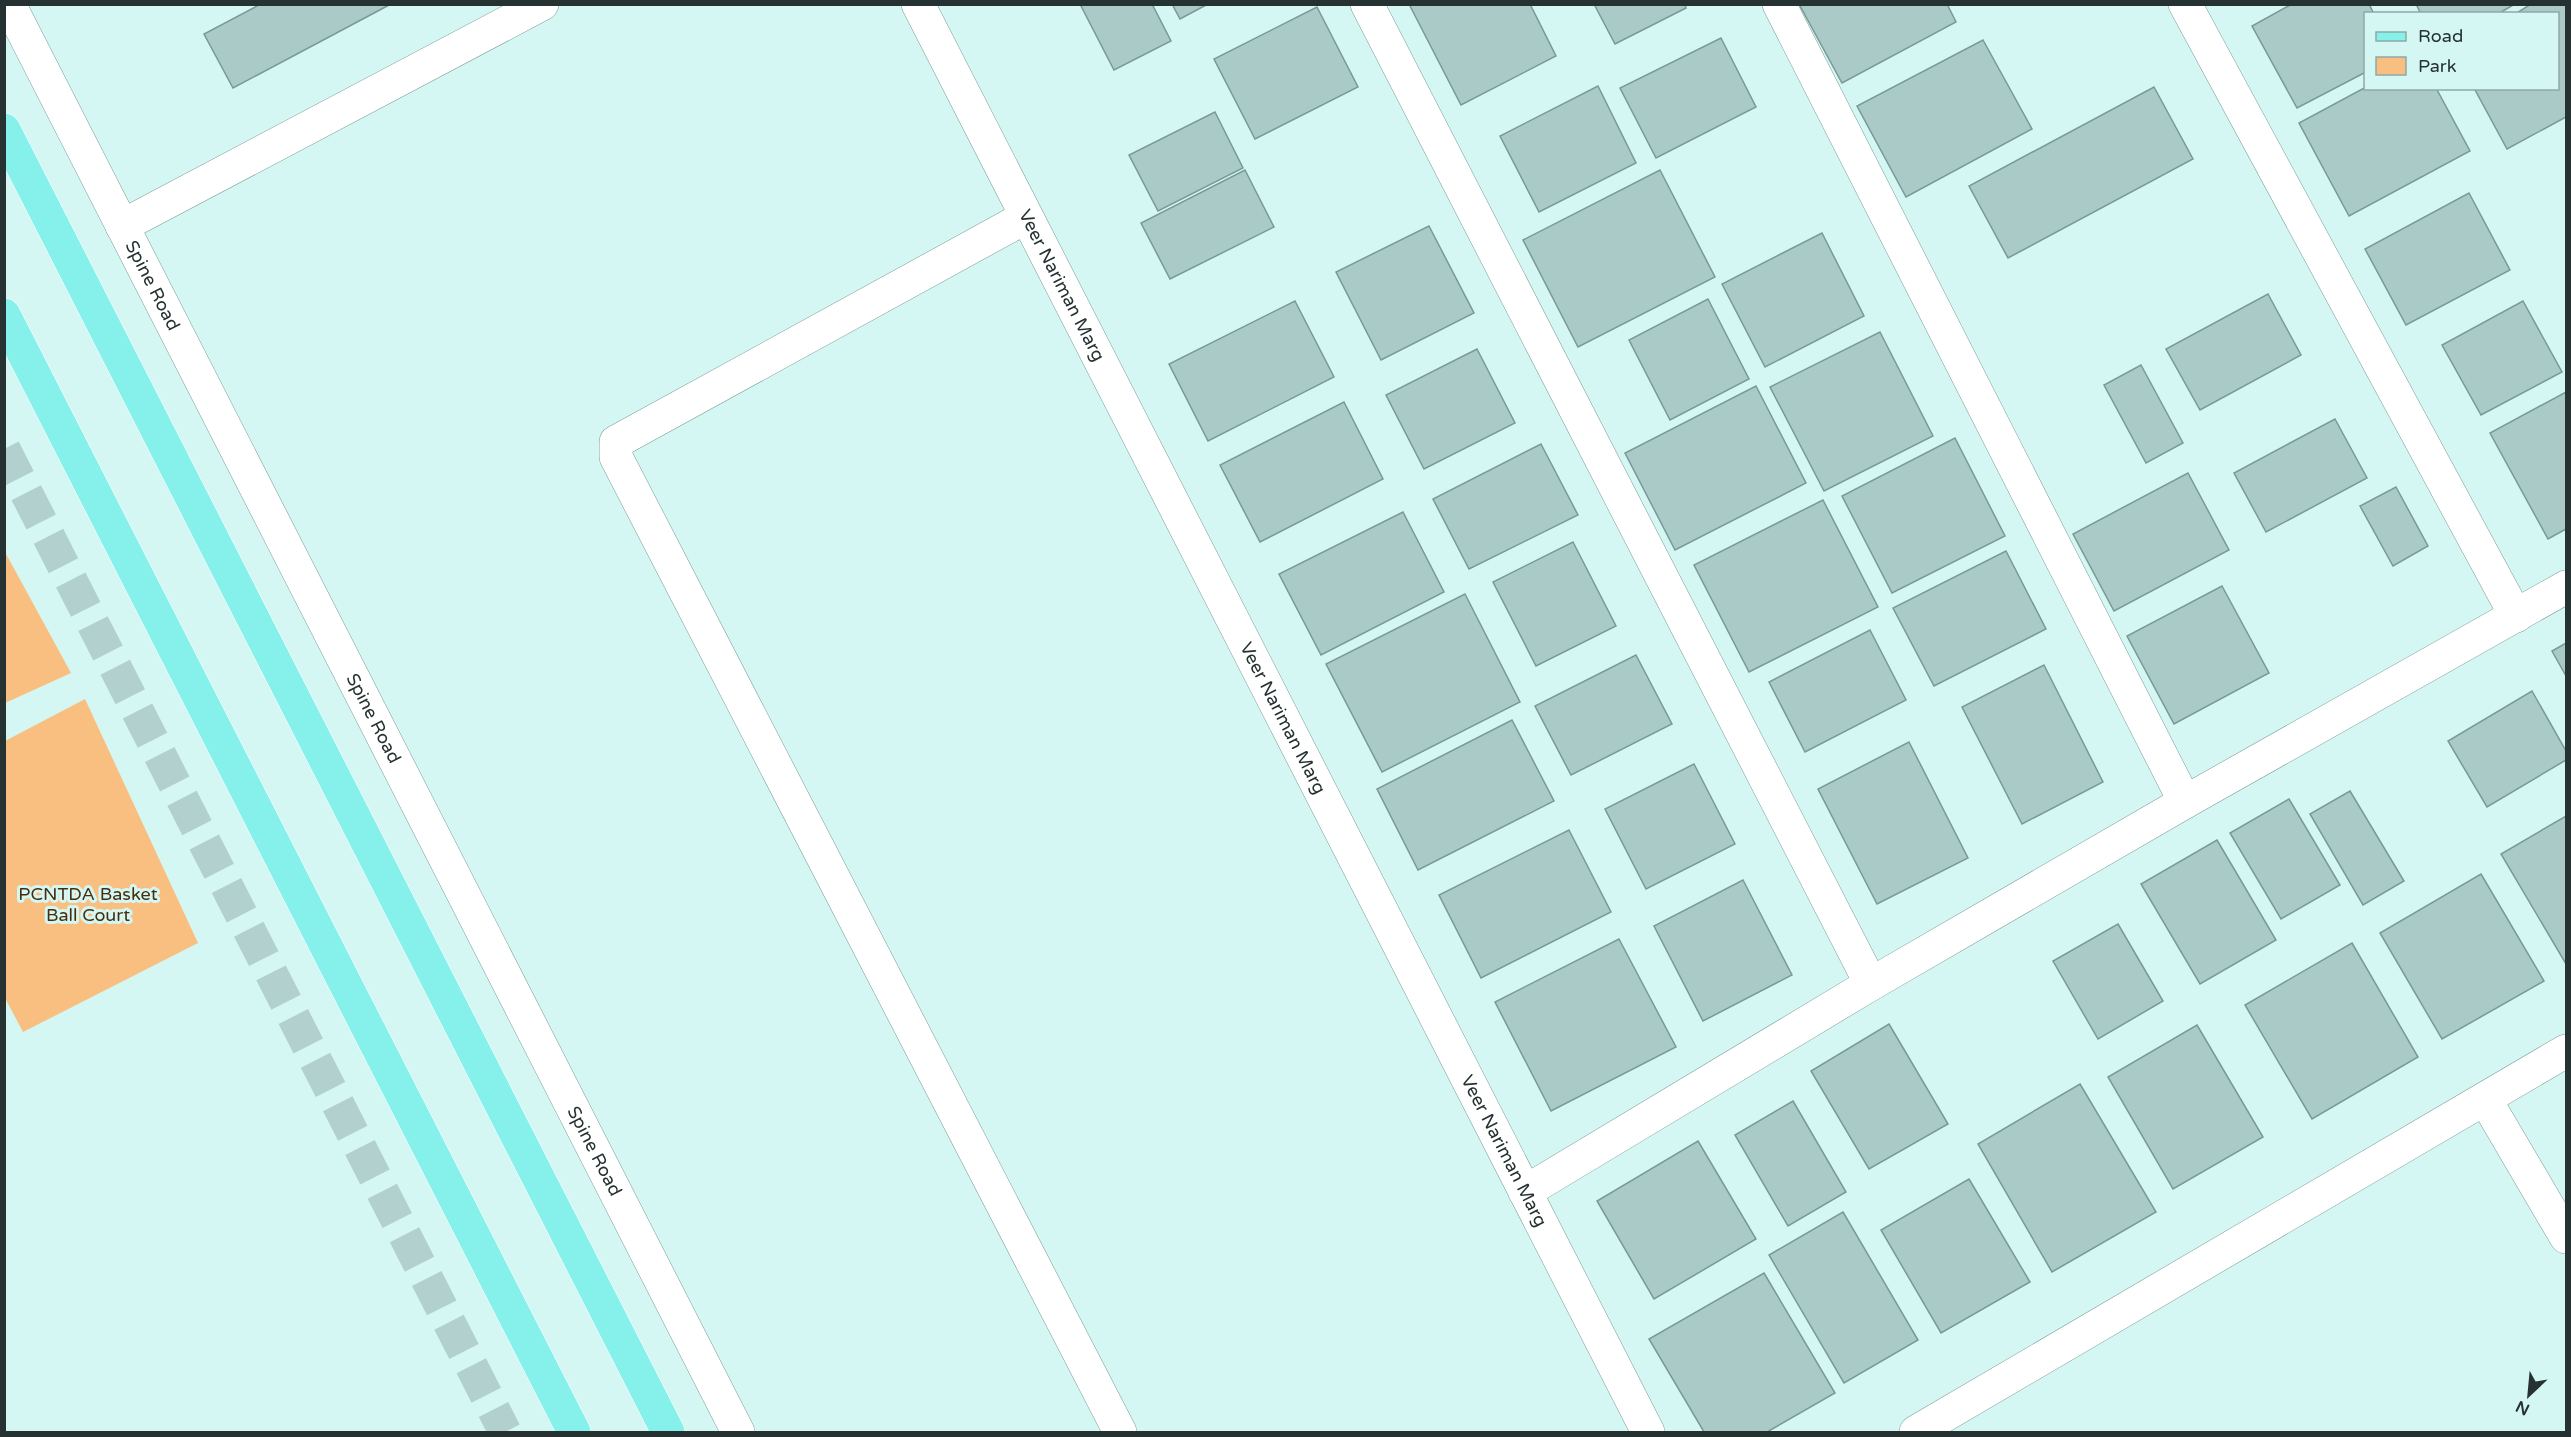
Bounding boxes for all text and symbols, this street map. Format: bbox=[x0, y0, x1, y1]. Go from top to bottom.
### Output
legend bbox=[2364, 12, 2559, 90]
text: Road bbox=[2418, 25, 2463, 47]
text: Park bbox=[2418, 55, 2457, 77]
street label: Veer Nariman Marg bbox=[1014, 206, 1110, 365]
street label: Spine Road bbox=[121, 237, 185, 334]
street label: Veer Nariman Marg bbox=[1235, 639, 1331, 798]
street label: Spine Road bbox=[342, 670, 406, 767]
park label: PCNTDA Basket Ball Court bbox=[18, 883, 158, 926]
street label: Veer Nariman Marg bbox=[1456, 1071, 1552, 1230]
street label: Spine Road bbox=[563, 1103, 627, 1200]
north arrow bbox=[2499, 1365, 2559, 1425]
text: N bbox=[2513, 1396, 2533, 1419]

